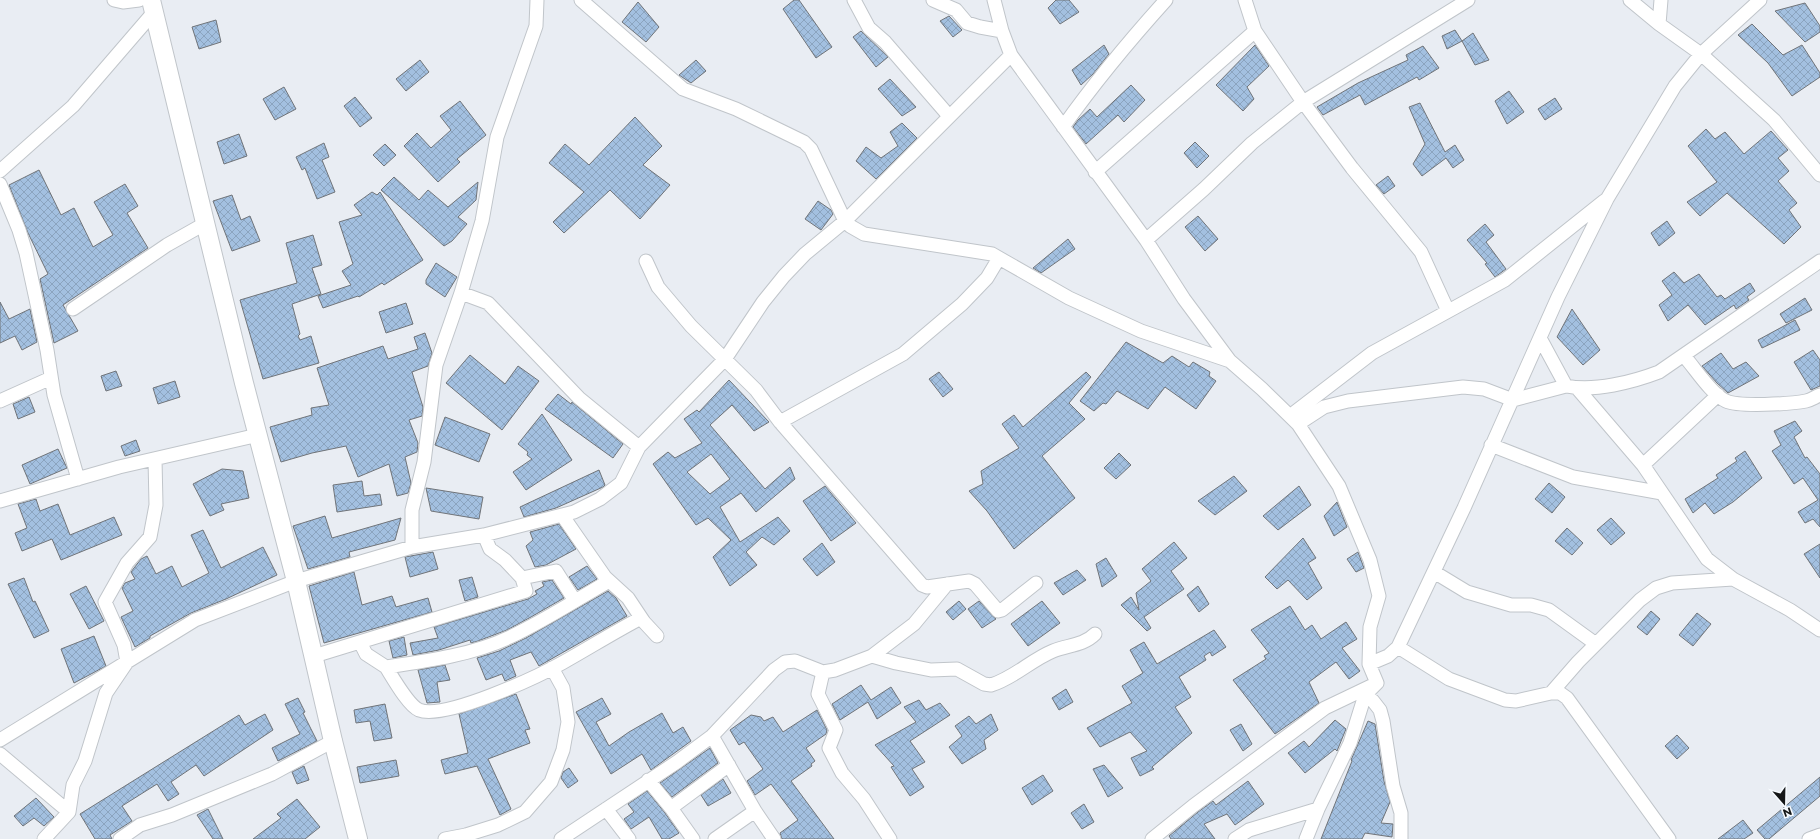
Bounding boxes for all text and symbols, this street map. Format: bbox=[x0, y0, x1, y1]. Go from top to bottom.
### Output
north arrow bbox=[1764, 783, 1804, 823]
text: N bbox=[1781, 804, 1794, 820]

